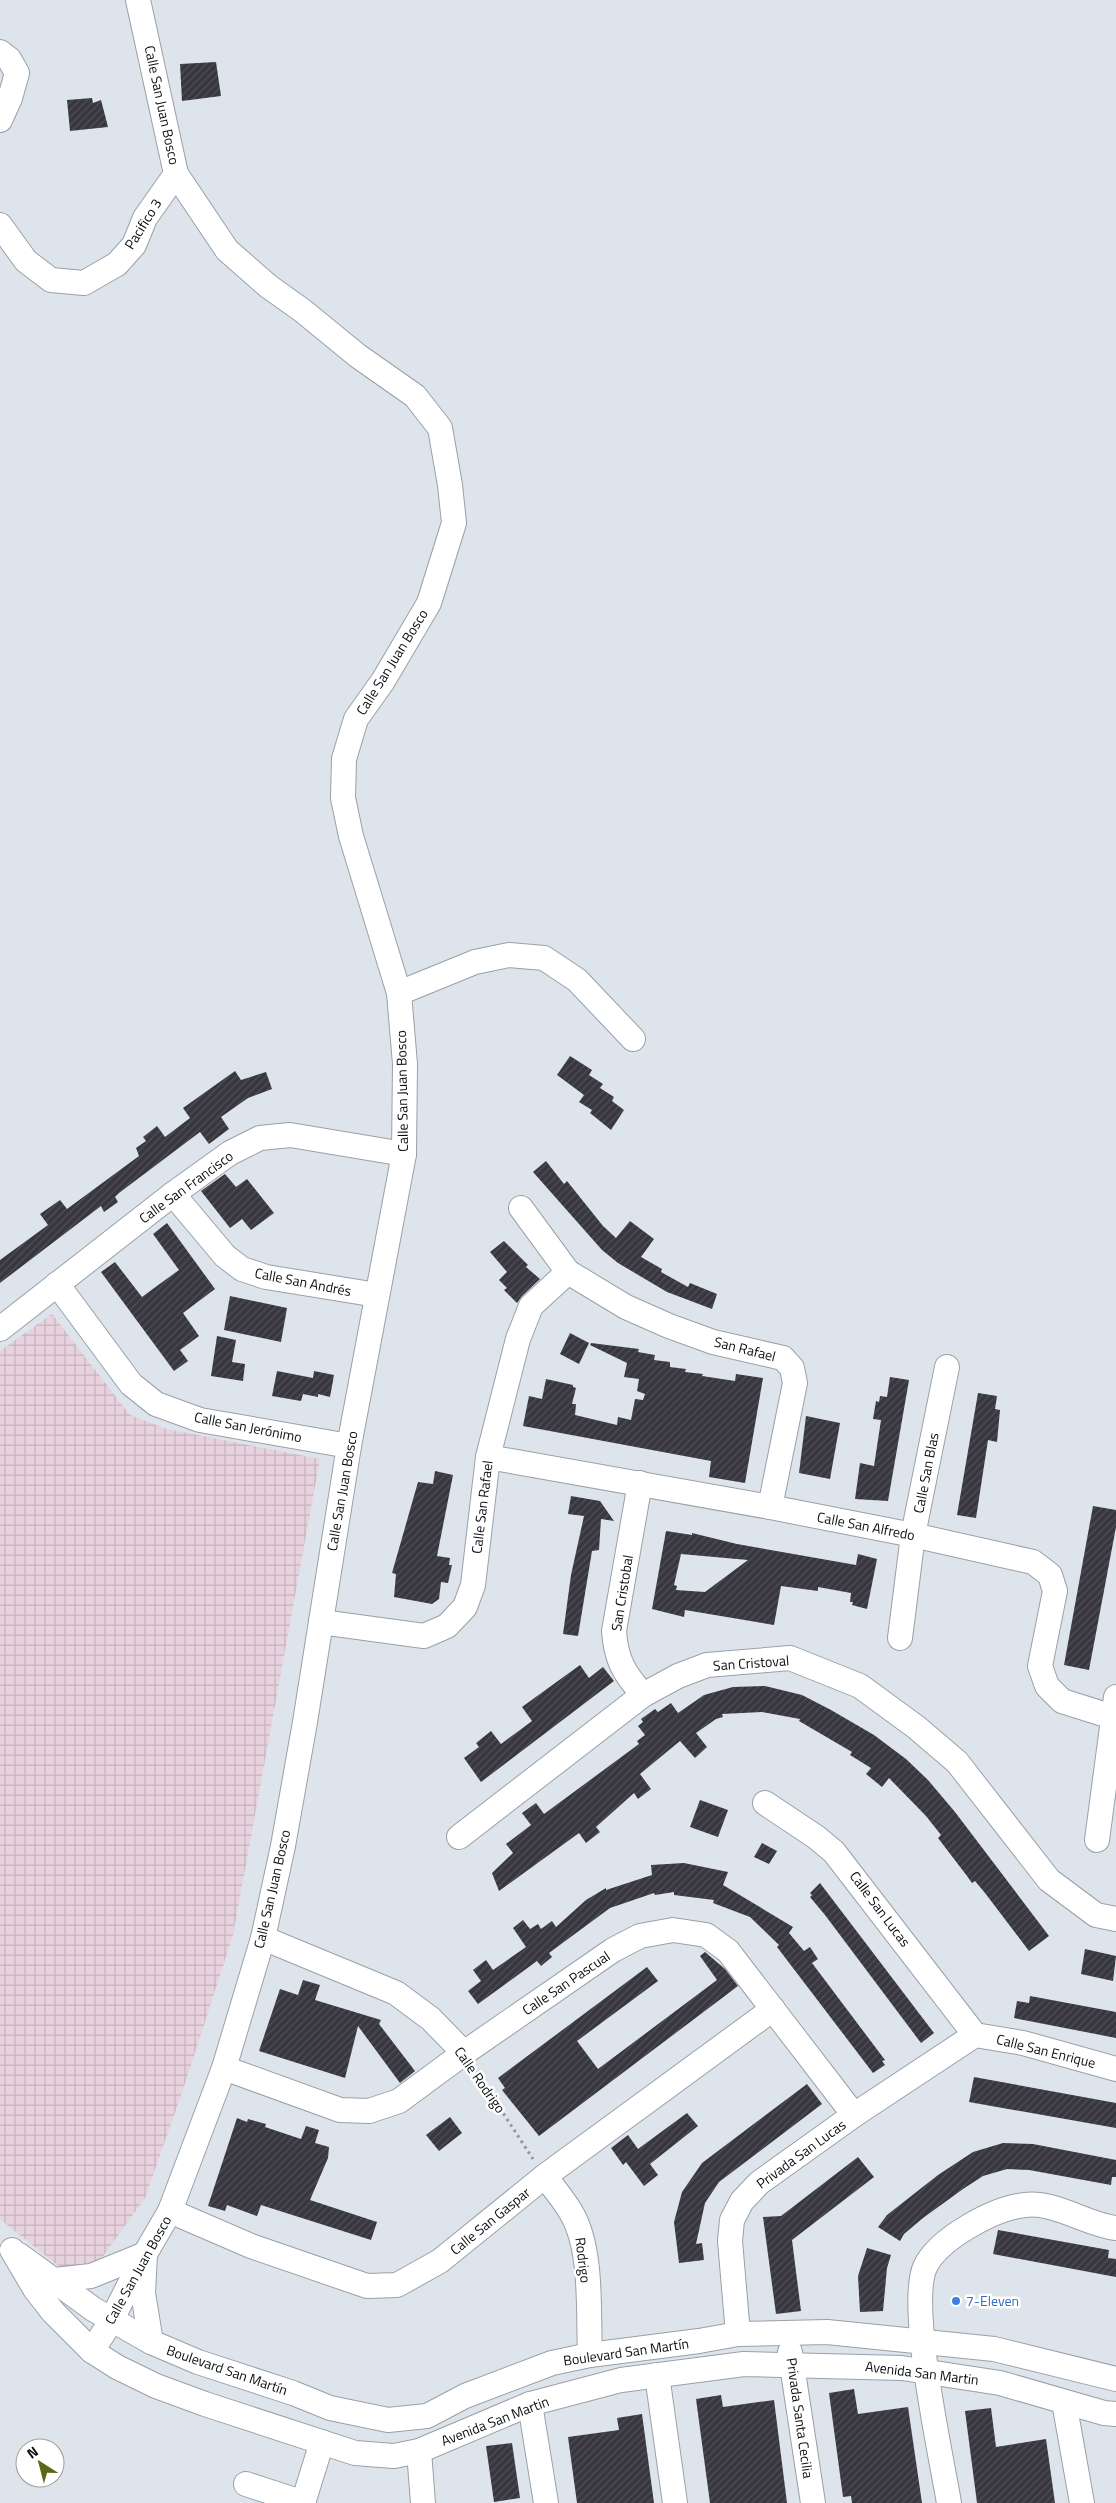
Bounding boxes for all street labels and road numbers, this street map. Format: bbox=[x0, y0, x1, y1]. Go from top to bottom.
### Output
street label: Calle San Juan Bosco bbox=[140, 43, 185, 166]
street label: Pacifico 3 bbox=[119, 194, 166, 253]
street label: Calle San Juan Bosco bbox=[350, 605, 433, 719]
street label: Calle San Juan Bosco bbox=[390, 1030, 413, 1152]
street label: Calle San Francisco bbox=[134, 1145, 237, 1228]
street label: Calle San Andrés bbox=[253, 1262, 353, 1301]
street label: San Rafael bbox=[712, 1331, 778, 1366]
street label: Calle San Jerónimo bbox=[192, 1406, 304, 1447]
street label: Calle San Juan Bosco bbox=[321, 1429, 362, 1553]
street label: Calle San Blas bbox=[907, 1431, 944, 1515]
street label: Calle San Rafael bbox=[465, 1459, 498, 1555]
street label: Calle San Alfredo bbox=[815, 1506, 917, 1545]
street label: San Cristobal bbox=[605, 1553, 638, 1633]
street label: San Cristoval bbox=[712, 1649, 790, 1676]
street label: Calle San Juan Bosco bbox=[248, 1827, 295, 1950]
street label: Calle San Lucas bbox=[845, 1866, 916, 1951]
street label: Calle San Pascual bbox=[518, 1945, 614, 2020]
street label: Calle San Enrique bbox=[994, 2028, 1098, 2073]
street label: Calle Rodrigo bbox=[450, 2042, 511, 2117]
street label: Privada San Lucas bbox=[752, 2114, 850, 2193]
street label: Calle San Gaspar bbox=[445, 2182, 534, 2260]
street label: Calle San Juan Bosco bbox=[99, 2212, 176, 2328]
street label: Rodrigo bbox=[570, 2236, 597, 2284]
street label: Boulevard San Martín bbox=[562, 2332, 690, 2371]
street label: Boulevard San Martín bbox=[164, 2339, 291, 2400]
street label: Avenida San Martin bbox=[864, 2355, 980, 2390]
street label: Privada Santa Cecilia bbox=[782, 2356, 819, 2480]
street label: Avenida San Martin bbox=[438, 2390, 552, 2451]

